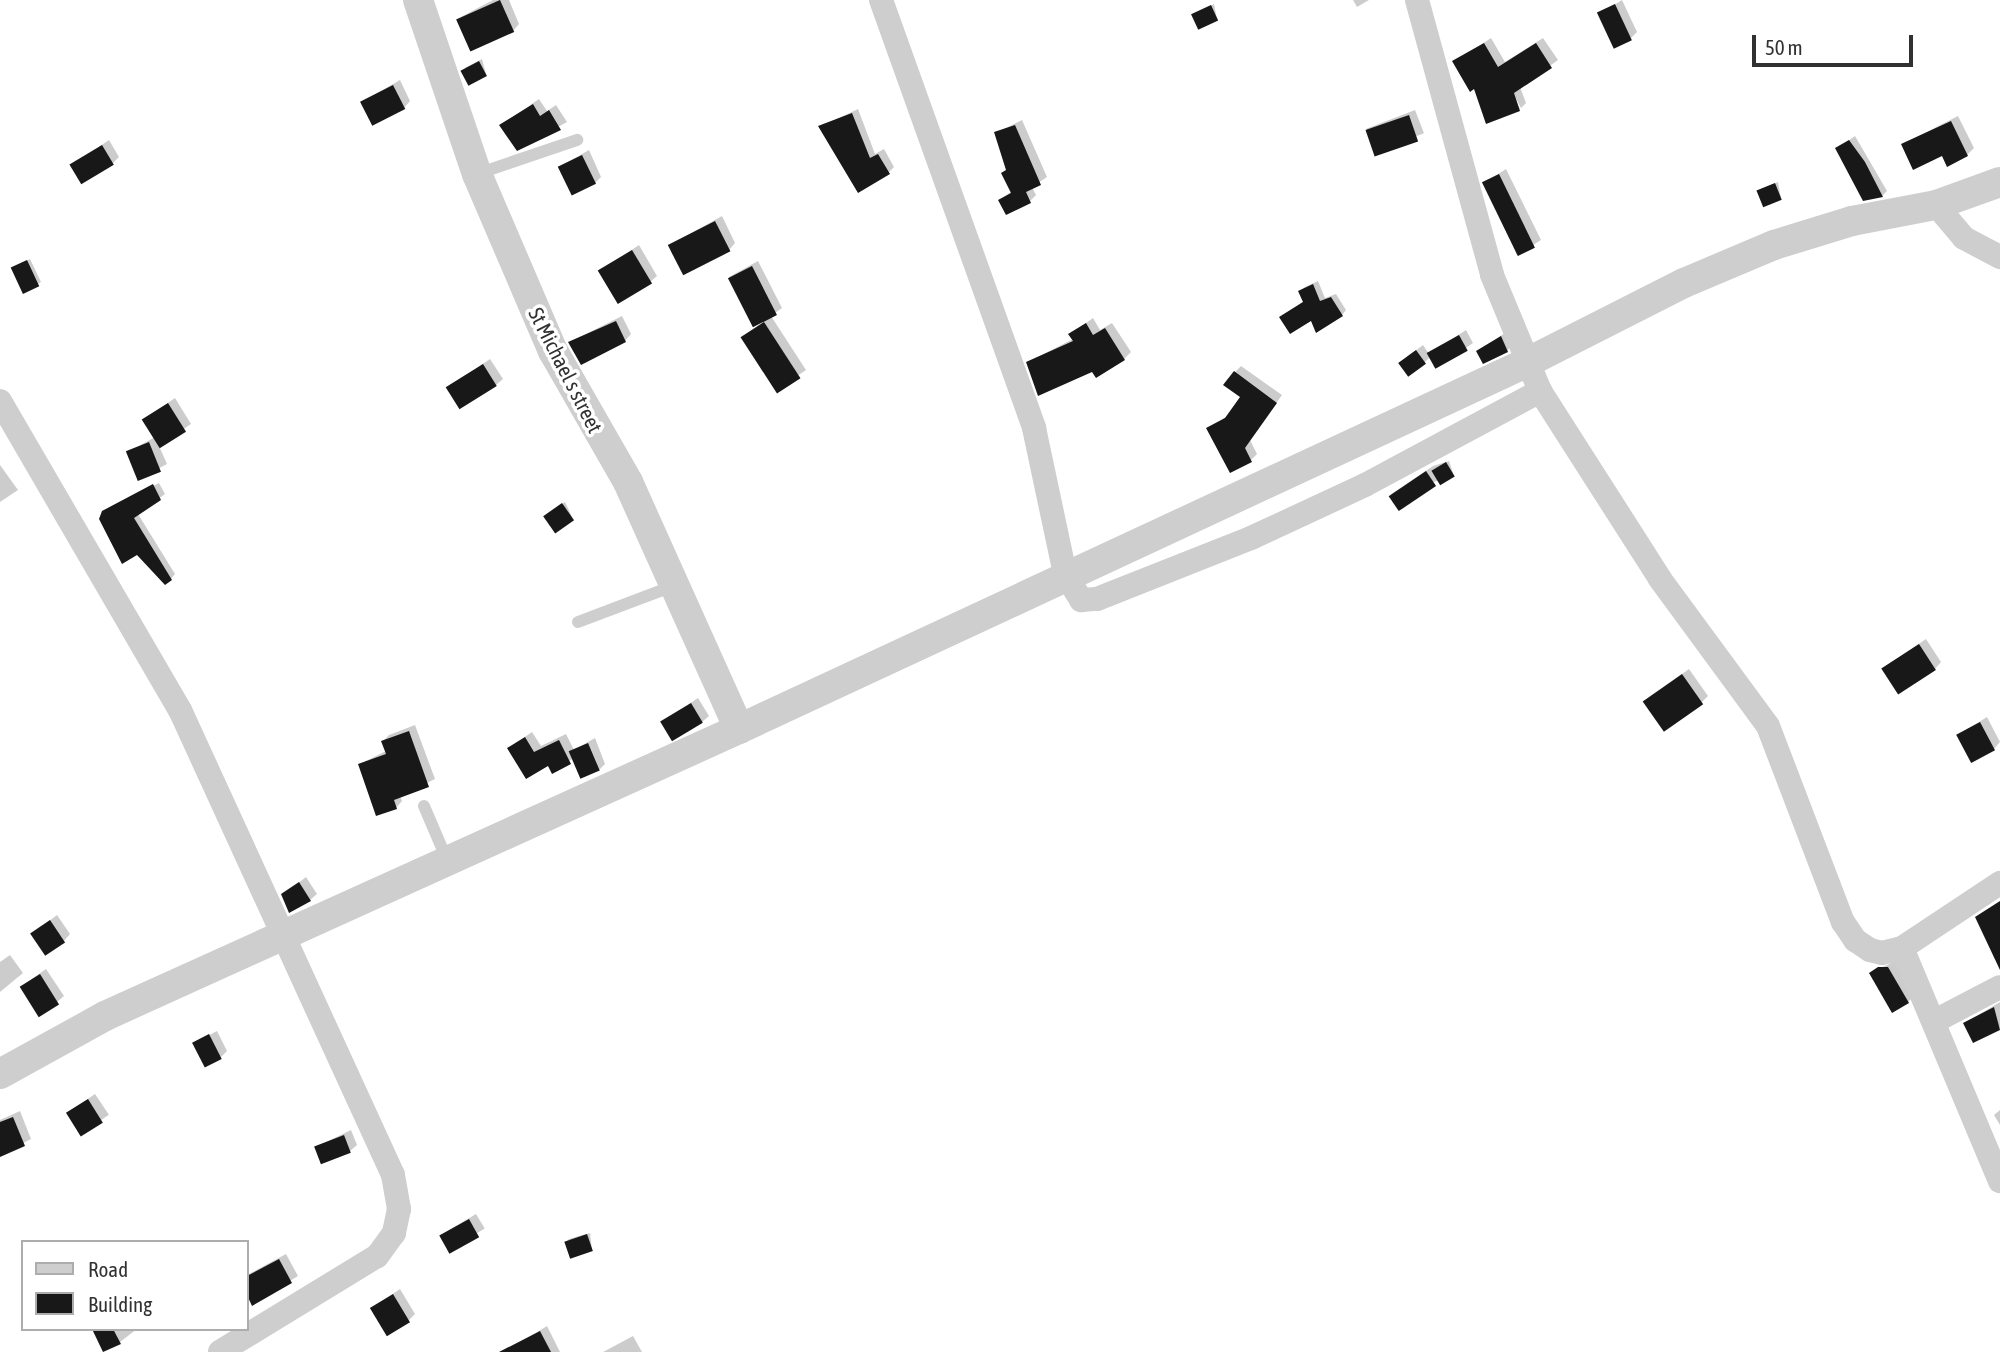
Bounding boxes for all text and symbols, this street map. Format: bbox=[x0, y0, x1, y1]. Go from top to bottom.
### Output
scale bar bbox=[1755, 21, 1916, 65]
text: 50 m bbox=[1765, 35, 1803, 59]
street label: St Michael s street bbox=[524, 303, 608, 437]
legend bbox=[21, 1240, 248, 1331]
text: Road bbox=[88, 1257, 128, 1281]
text: Building bbox=[88, 1292, 152, 1316]

